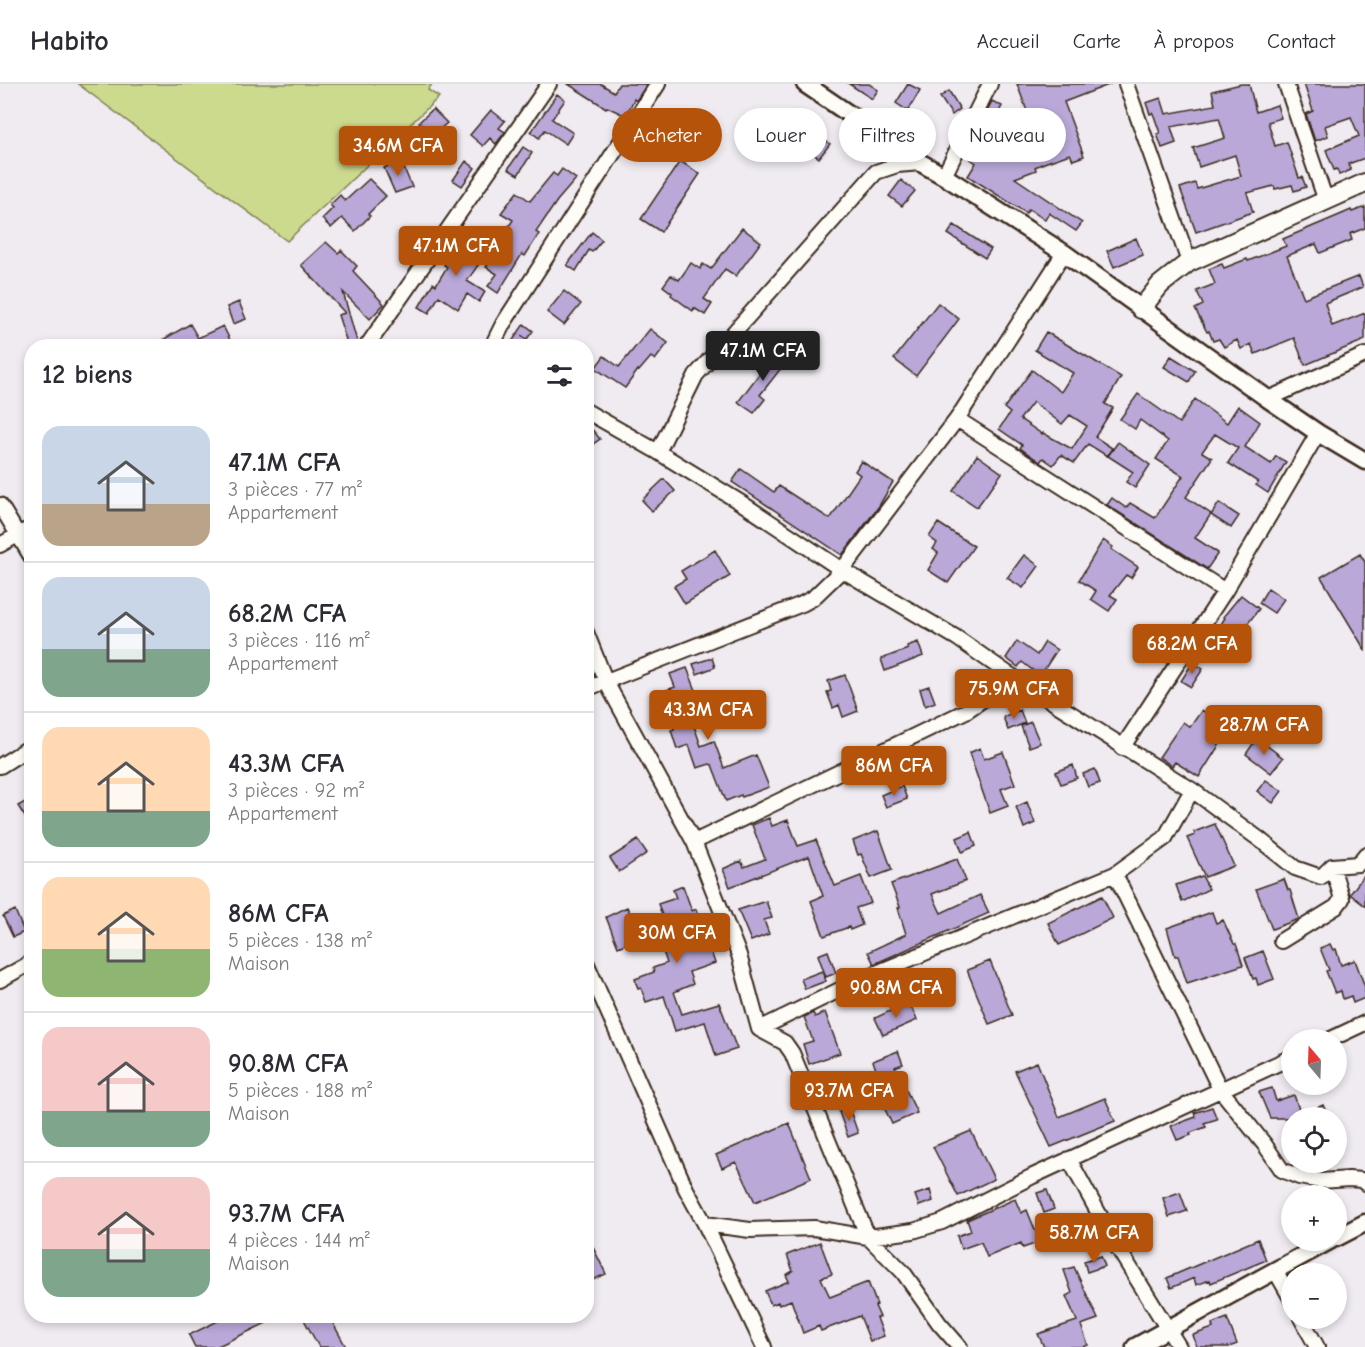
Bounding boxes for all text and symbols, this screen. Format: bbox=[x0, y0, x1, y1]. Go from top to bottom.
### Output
text: Habito bbox=[30, 25, 109, 57]
text: Accueil bbox=[977, 29, 1040, 53]
text: Carte bbox=[1073, 29, 1121, 53]
text: À propos bbox=[1154, 29, 1234, 53]
text: Contact bbox=[1267, 29, 1335, 53]
chip: Acheter bbox=[612, 108, 722, 162]
chip: Louer bbox=[734, 108, 827, 162]
chip: Filtres bbox=[839, 108, 936, 162]
chip: Nouveau bbox=[948, 108, 1066, 162]
pin: 34.6M CFA bbox=[329, 126, 467, 177]
text: 34.6M CFA bbox=[353, 134, 443, 157]
pin: 47.1M CFA bbox=[387, 226, 525, 277]
text: 47.1M CFA bbox=[413, 234, 499, 257]
pin: 47.1M CFA bbox=[694, 331, 832, 382]
text: 47.1M CFA bbox=[720, 339, 806, 362]
icon: filters bbox=[543, 359, 576, 392]
text: 12 biens bbox=[42, 360, 132, 390]
text: 47.1M CFA bbox=[228, 448, 340, 478]
icon: home bbox=[90, 450, 162, 522]
text: 3 pièces · 77 m² bbox=[228, 478, 362, 501]
text: Appartement bbox=[228, 501, 338, 524]
text: 68.2M CFA bbox=[228, 599, 346, 629]
icon: home bbox=[90, 601, 162, 673]
pin: 68.2M CFA bbox=[1123, 624, 1261, 675]
text: 3 pièces · 116 m² bbox=[228, 629, 370, 652]
text: 68.2M CFA bbox=[1147, 632, 1237, 655]
text: Appartement bbox=[228, 652, 338, 675]
pin: 75.9M CFA bbox=[945, 669, 1083, 720]
text: 75.9M CFA bbox=[969, 677, 1059, 700]
pin: 43.3M CFA bbox=[639, 690, 777, 741]
text: 43.3M CFA bbox=[663, 698, 753, 721]
pin: 28.7M CFA bbox=[1195, 705, 1333, 756]
text: 28.7M CFA bbox=[1219, 713, 1309, 736]
pin: 86M CFA bbox=[839, 746, 949, 797]
text: 43.3M CFA bbox=[228, 749, 344, 779]
icon: home bbox=[90, 751, 162, 823]
text: 86M CFA bbox=[855, 754, 933, 777]
text: 3 pièces · 92 m² bbox=[228, 779, 364, 802]
text: Appartement bbox=[228, 802, 338, 825]
text: 86M CFA bbox=[228, 899, 329, 929]
icon: home bbox=[90, 901, 162, 973]
pin: 30M CFA bbox=[622, 913, 732, 964]
text: 30M CFA bbox=[638, 921, 716, 944]
text: 5 pièces · 138 m² bbox=[228, 929, 372, 952]
text: Maison bbox=[228, 952, 290, 975]
pin: 90.8M CFA bbox=[827, 968, 965, 1019]
text: 90.8M CFA bbox=[850, 976, 942, 999]
north arrow bbox=[1281, 1029, 1347, 1095]
map controls bbox=[1281, 1029, 1347, 1329]
text: 90.8M CFA bbox=[228, 1049, 348, 1079]
icon: home bbox=[90, 1051, 162, 1123]
pin: 93.7M CFA bbox=[780, 1071, 918, 1122]
text: 5 pièces · 188 m² bbox=[228, 1079, 372, 1102]
text: 93.7M CFA bbox=[804, 1079, 894, 1102]
text: Maison bbox=[228, 1102, 290, 1125]
button: locate bbox=[1281, 1107, 1347, 1173]
button: + bbox=[1281, 1185, 1347, 1251]
text: 93.7M CFA bbox=[228, 1199, 344, 1229]
icon: home bbox=[90, 1201, 162, 1273]
pin: 58.7M CFA bbox=[1025, 1213, 1163, 1264]
text: 58.7M CFA bbox=[1049, 1221, 1139, 1244]
text: 4 pièces · 144 m² bbox=[228, 1229, 370, 1252]
text: Maison bbox=[228, 1252, 290, 1275]
button: − bbox=[1281, 1263, 1347, 1329]

